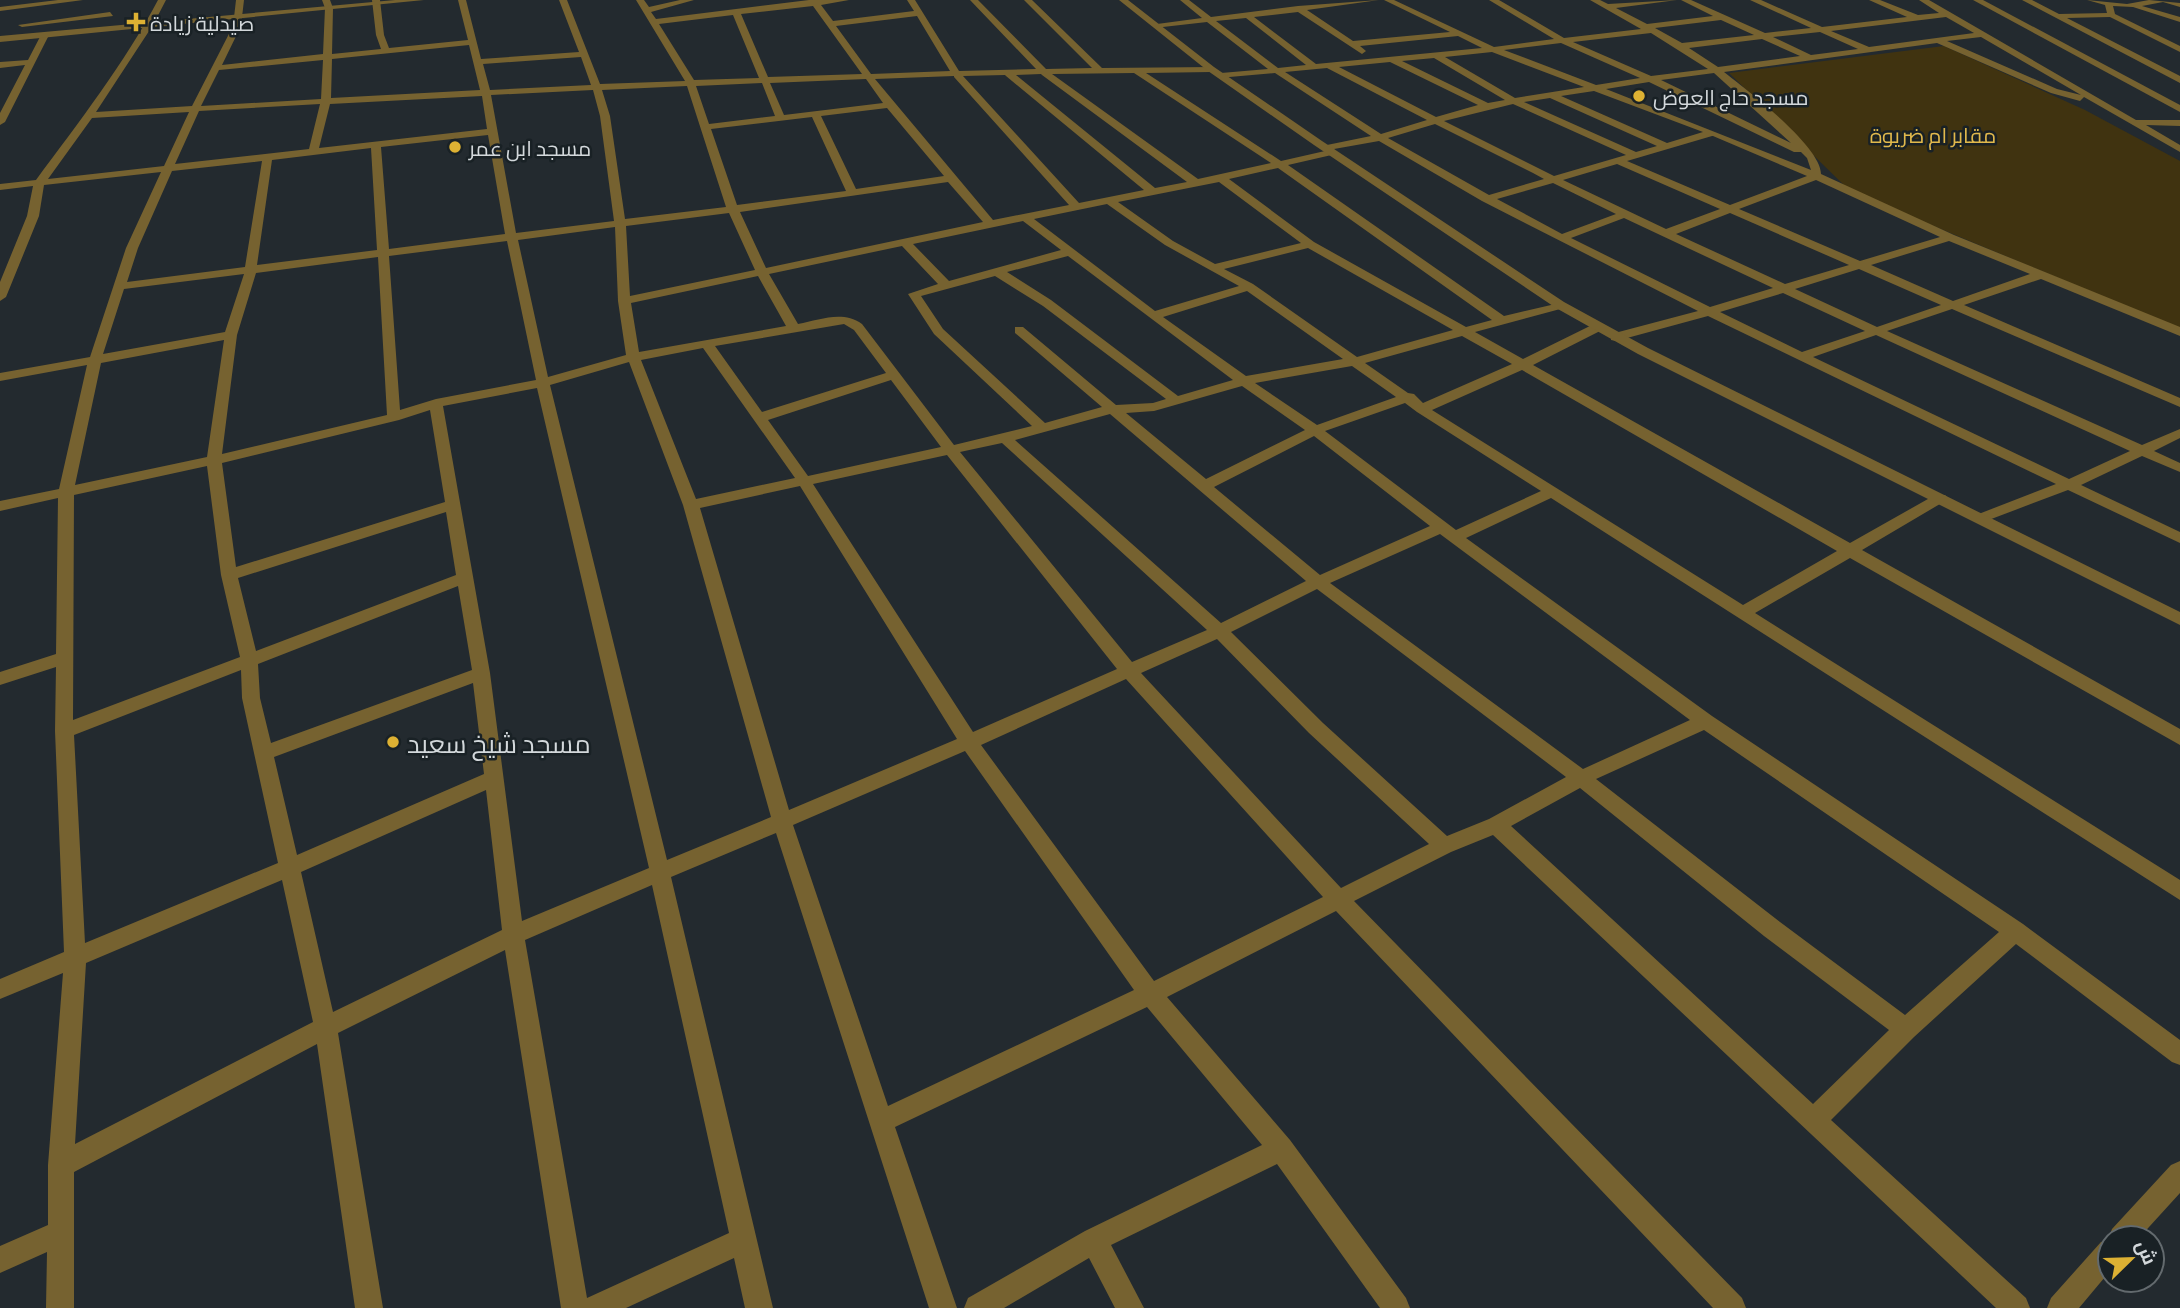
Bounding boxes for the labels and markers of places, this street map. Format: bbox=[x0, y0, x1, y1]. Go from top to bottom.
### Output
place label: صيدلية زيادة bbox=[150, 10, 254, 36]
marker: صيدلية زيادة bbox=[128, 14, 144, 30]
place label: مسجد حاج العوض bbox=[1653, 84, 1808, 112]
marker: مسجد حاج العوض bbox=[1631, 88, 1647, 104]
place label: مسجد ابن عمر bbox=[468, 135, 591, 162]
marker: مسجد ابن عمر bbox=[447, 139, 463, 155]
place label: مسجد شيخ سعيد bbox=[407, 727, 591, 761]
marker: مسجد شيخ سعيد bbox=[385, 734, 401, 750]

